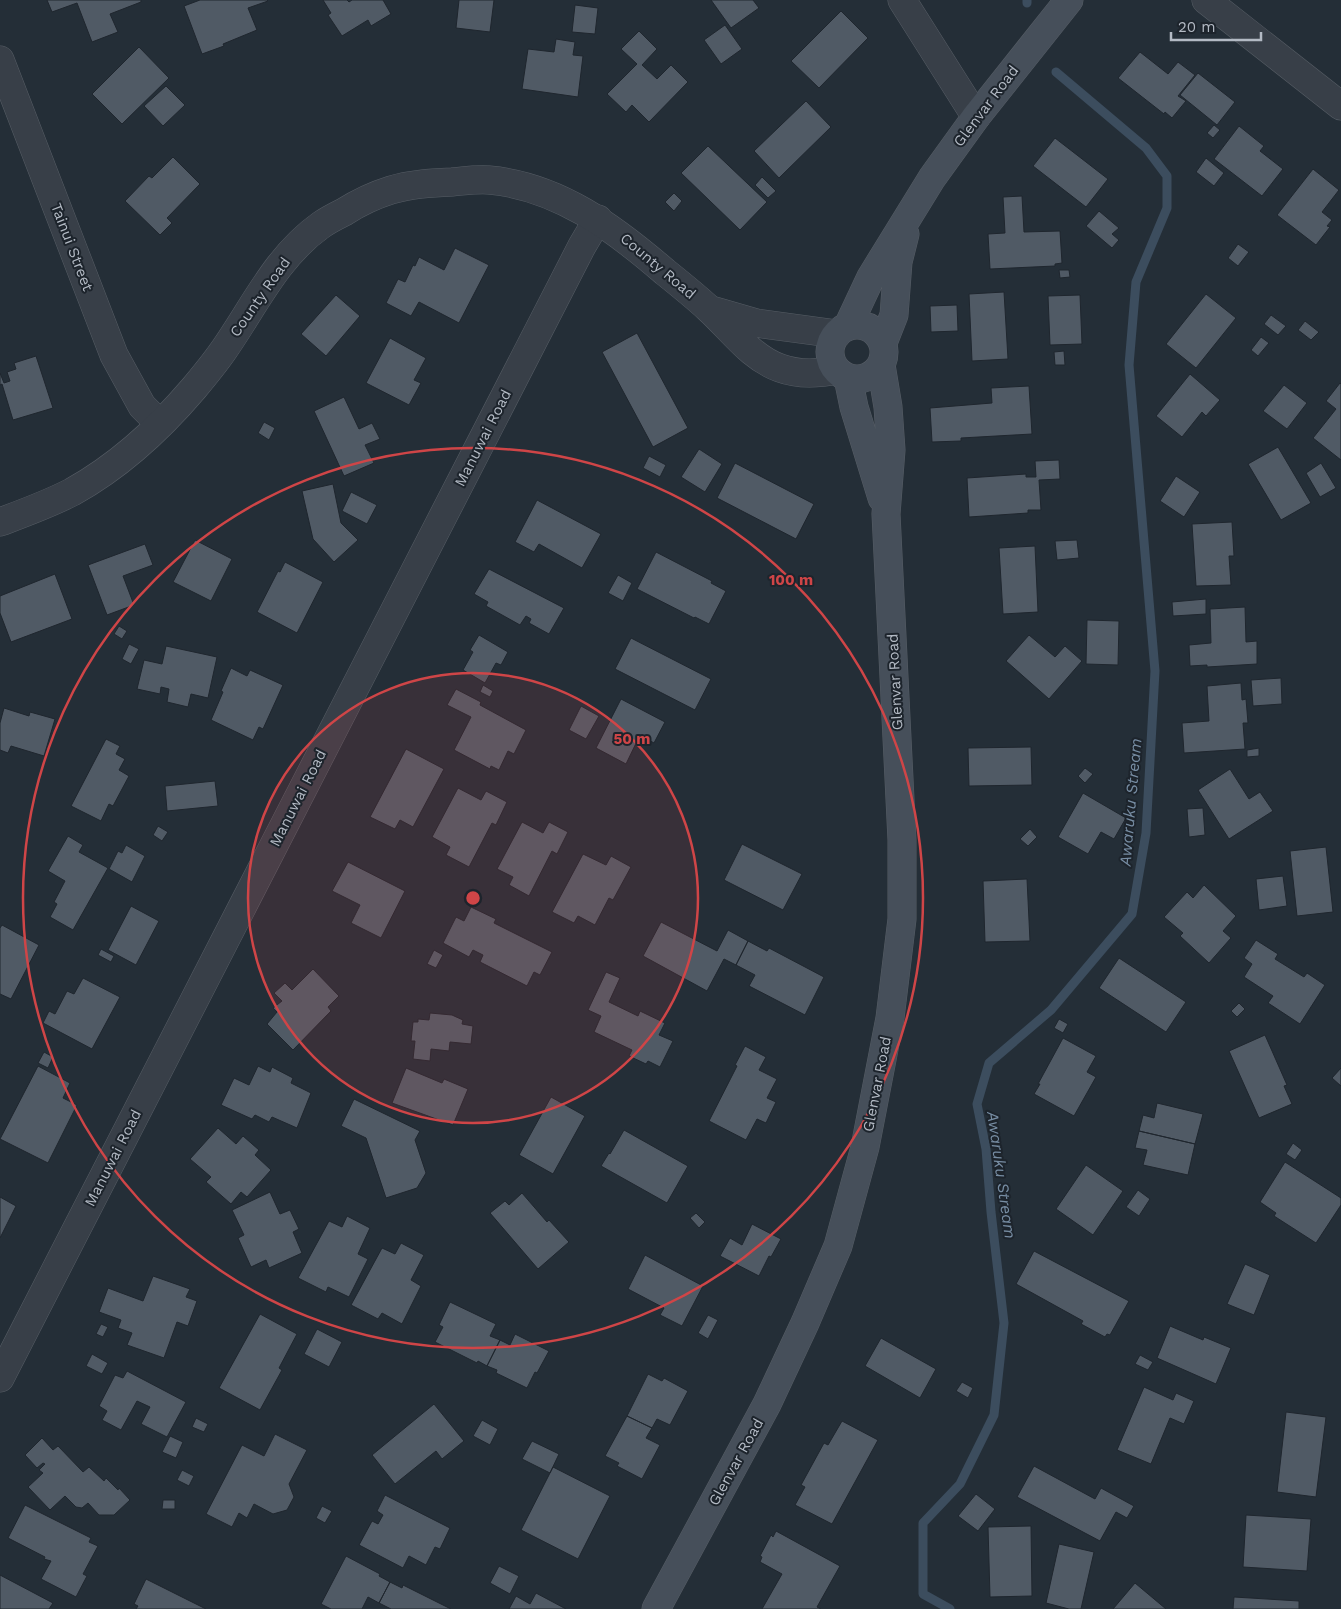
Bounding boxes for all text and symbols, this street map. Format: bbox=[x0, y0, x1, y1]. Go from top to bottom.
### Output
scale bar bbox=[1171, 10, 1261, 42]
text: 20 m bbox=[1178, 18, 1216, 36]
street label: Glenvar Road bbox=[950, 62, 1022, 150]
street label: Tainui Street bbox=[47, 200, 97, 294]
street label: County Road bbox=[617, 229, 699, 303]
street label: County Road bbox=[226, 254, 294, 340]
street label: Manuwai Road bbox=[451, 387, 515, 489]
text: 100 m bbox=[769, 571, 813, 589]
street label: Glenvar Road bbox=[883, 633, 907, 731]
text: 50 m bbox=[614, 730, 650, 748]
water label: Awaruku Stream bbox=[1115, 737, 1146, 868]
street label: Manuwai Road bbox=[266, 747, 330, 849]
centre of rings bbox=[464, 889, 482, 907]
street label: Glenvar Road bbox=[859, 1035, 895, 1133]
street label: Manuwai Road bbox=[81, 1107, 145, 1209]
water label: Awaruku Stream bbox=[983, 1109, 1020, 1240]
street label: Glenvar Road bbox=[705, 1415, 767, 1509]

